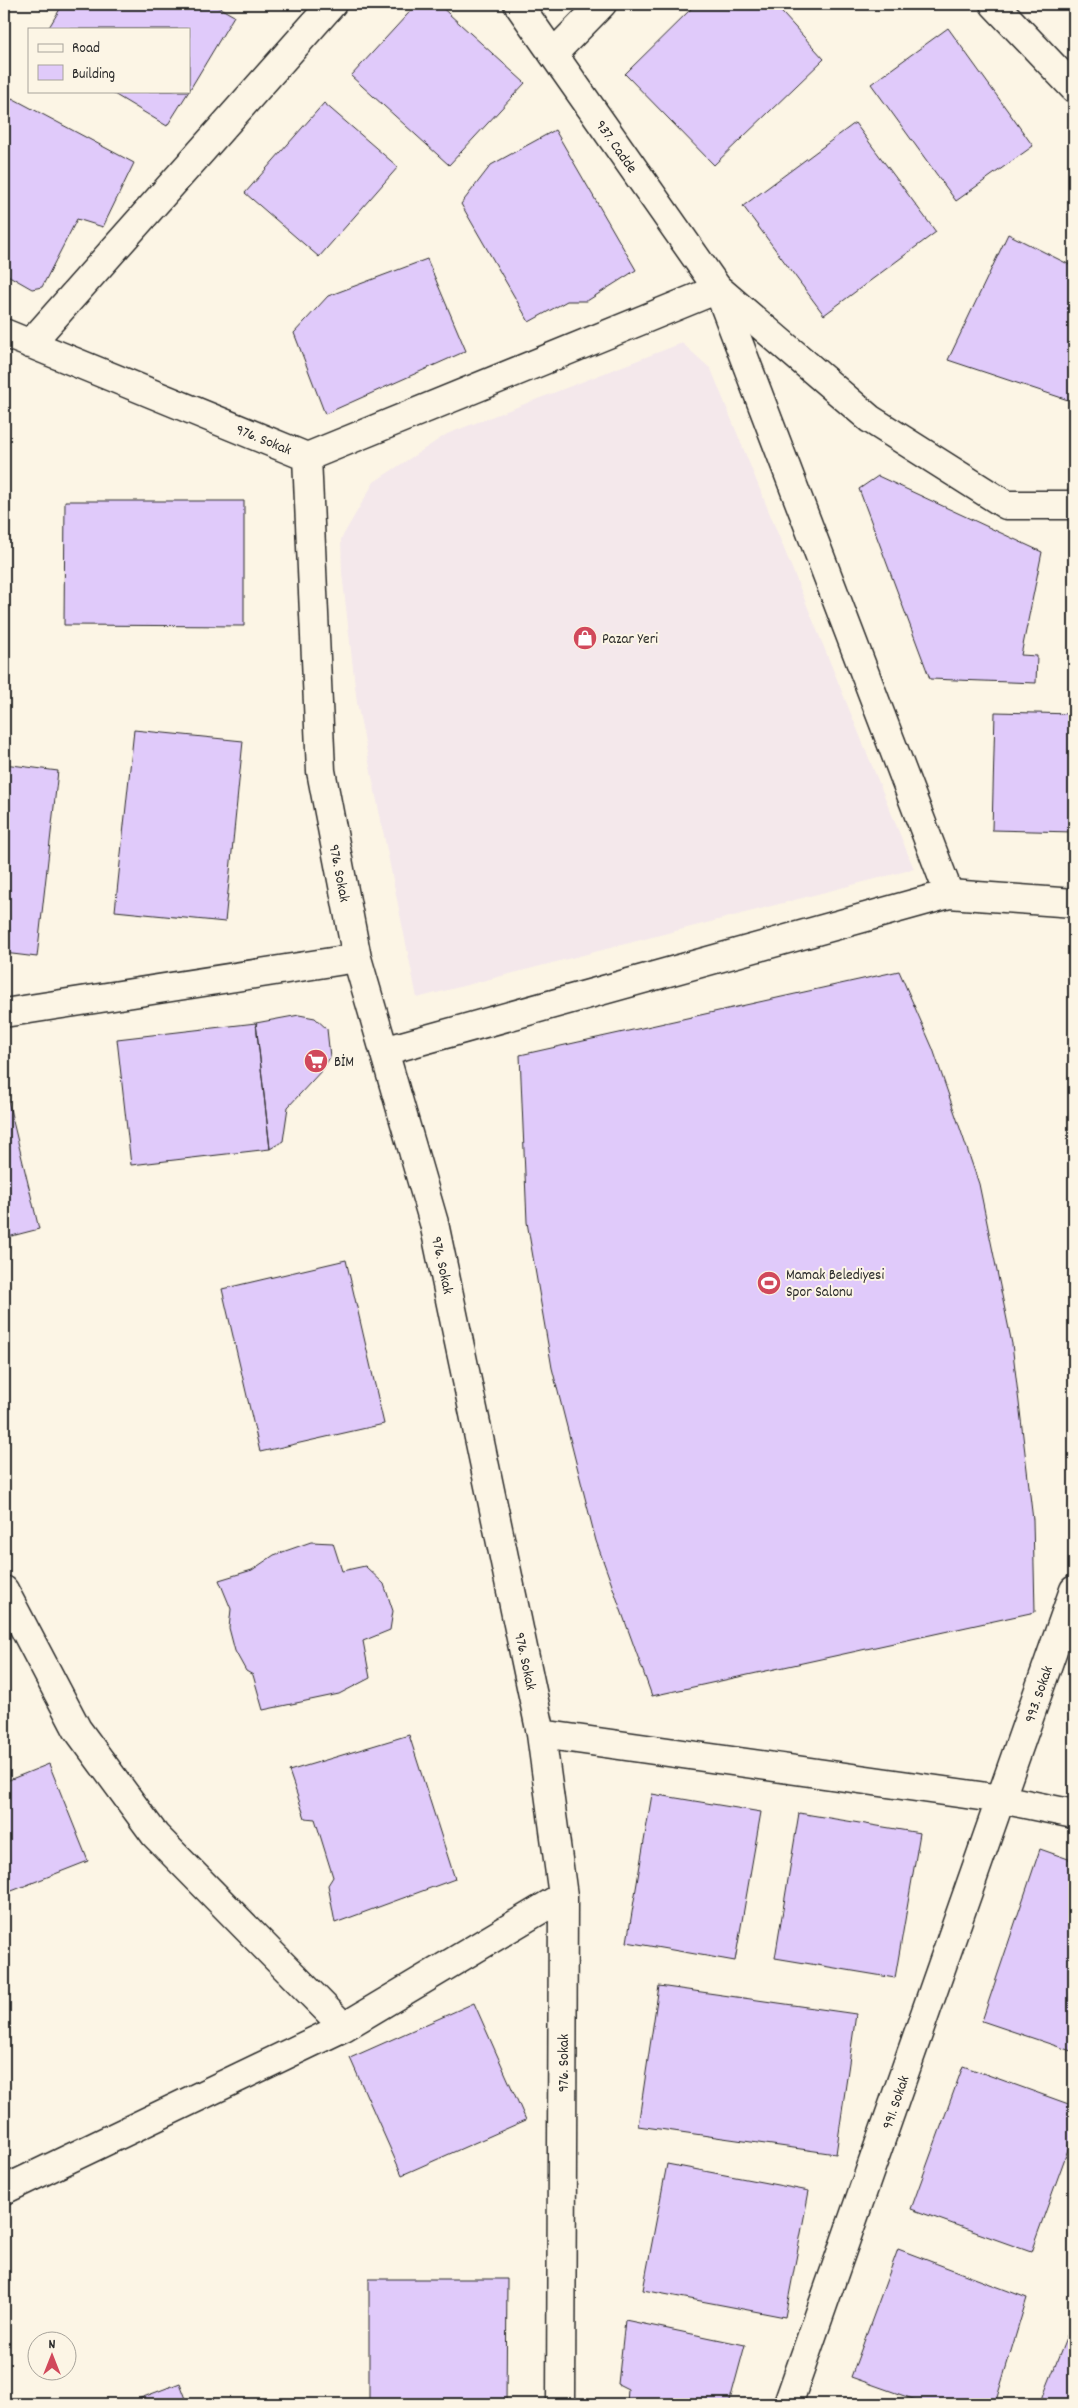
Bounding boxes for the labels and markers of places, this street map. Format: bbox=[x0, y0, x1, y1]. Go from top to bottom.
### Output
shop icon: Pazar Yeri bbox=[572, 625, 598, 651]
place label: Pazar Yeri bbox=[602, 629, 658, 651]
supermarket icon: BİM bbox=[303, 1048, 329, 1074]
place label: BİM bbox=[334, 1052, 354, 1074]
place label: Mamak Belediyesi Spor Salonu bbox=[786, 1265, 884, 1304]
sports icon: Mamak Belediyesi Spor Salonu bbox=[756, 1270, 782, 1296]

